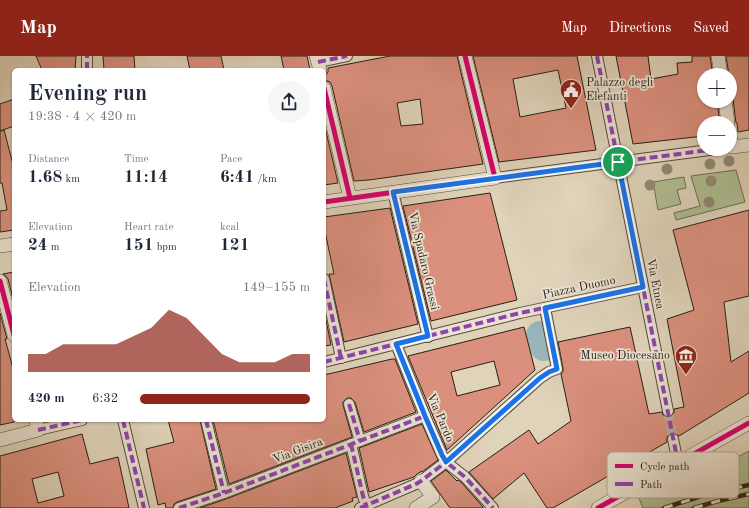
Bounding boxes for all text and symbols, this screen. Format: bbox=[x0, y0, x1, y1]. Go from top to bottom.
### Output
text: Map bbox=[20, 19, 57, 38]
text: Map bbox=[561, 21, 587, 35]
text: Directions bbox=[609, 21, 671, 35]
text: Saved bbox=[693, 21, 729, 35]
map controls bbox=[697, 68, 737, 156]
button: + bbox=[697, 68, 737, 108]
public building icon: Palazzo degli Elefanti bbox=[558, 77, 584, 110]
place label: Palazzo degli Elefanti bbox=[586, 77, 653, 103]
button: share bbox=[268, 81, 310, 123]
text: Evening run bbox=[28, 83, 147, 105]
text: 19:38 · 4 × 420 m bbox=[28, 110, 136, 123]
button: − bbox=[697, 116, 737, 156]
pin bbox=[601, 145, 635, 179]
icon: arrive bbox=[607, 151, 629, 173]
text: Distance bbox=[28, 154, 69, 165]
text: Time bbox=[124, 154, 149, 165]
text: Pace bbox=[220, 154, 242, 165]
text: 1.68 bbox=[28, 169, 62, 186]
text: 11:14 bbox=[124, 169, 168, 186]
text: 6:41 bbox=[220, 169, 254, 186]
text: km bbox=[62, 174, 80, 185]
text: /km bbox=[254, 174, 277, 185]
street label: Via Spadaro Grassi bbox=[406, 211, 440, 311]
text: Elevation bbox=[28, 222, 73, 233]
text: Heart rate bbox=[124, 222, 173, 233]
text: kcal bbox=[220, 222, 239, 233]
text: 24 bbox=[28, 237, 48, 254]
text: 151 bbox=[124, 237, 154, 254]
text: 121 bbox=[220, 237, 250, 254]
text: m bbox=[48, 242, 60, 253]
text: bpm bbox=[154, 242, 177, 253]
street label: Via Etnea bbox=[644, 257, 666, 311]
street label: Piazza Duomo bbox=[541, 274, 617, 302]
text: Elevation bbox=[28, 281, 81, 294]
text: 149–155 m bbox=[243, 281, 310, 294]
museum icon: Museo Diocesano bbox=[673, 343, 699, 376]
place label: Museo Diocesano bbox=[581, 350, 670, 362]
text: 420 m bbox=[28, 392, 65, 405]
text: 6:32 bbox=[92, 392, 118, 405]
street label: Via Pardo bbox=[424, 392, 456, 444]
street label: Via Gisira bbox=[271, 436, 325, 466]
legend bbox=[607, 452, 739, 498]
text: Cycle path bbox=[640, 462, 690, 473]
text: Path bbox=[640, 480, 662, 491]

